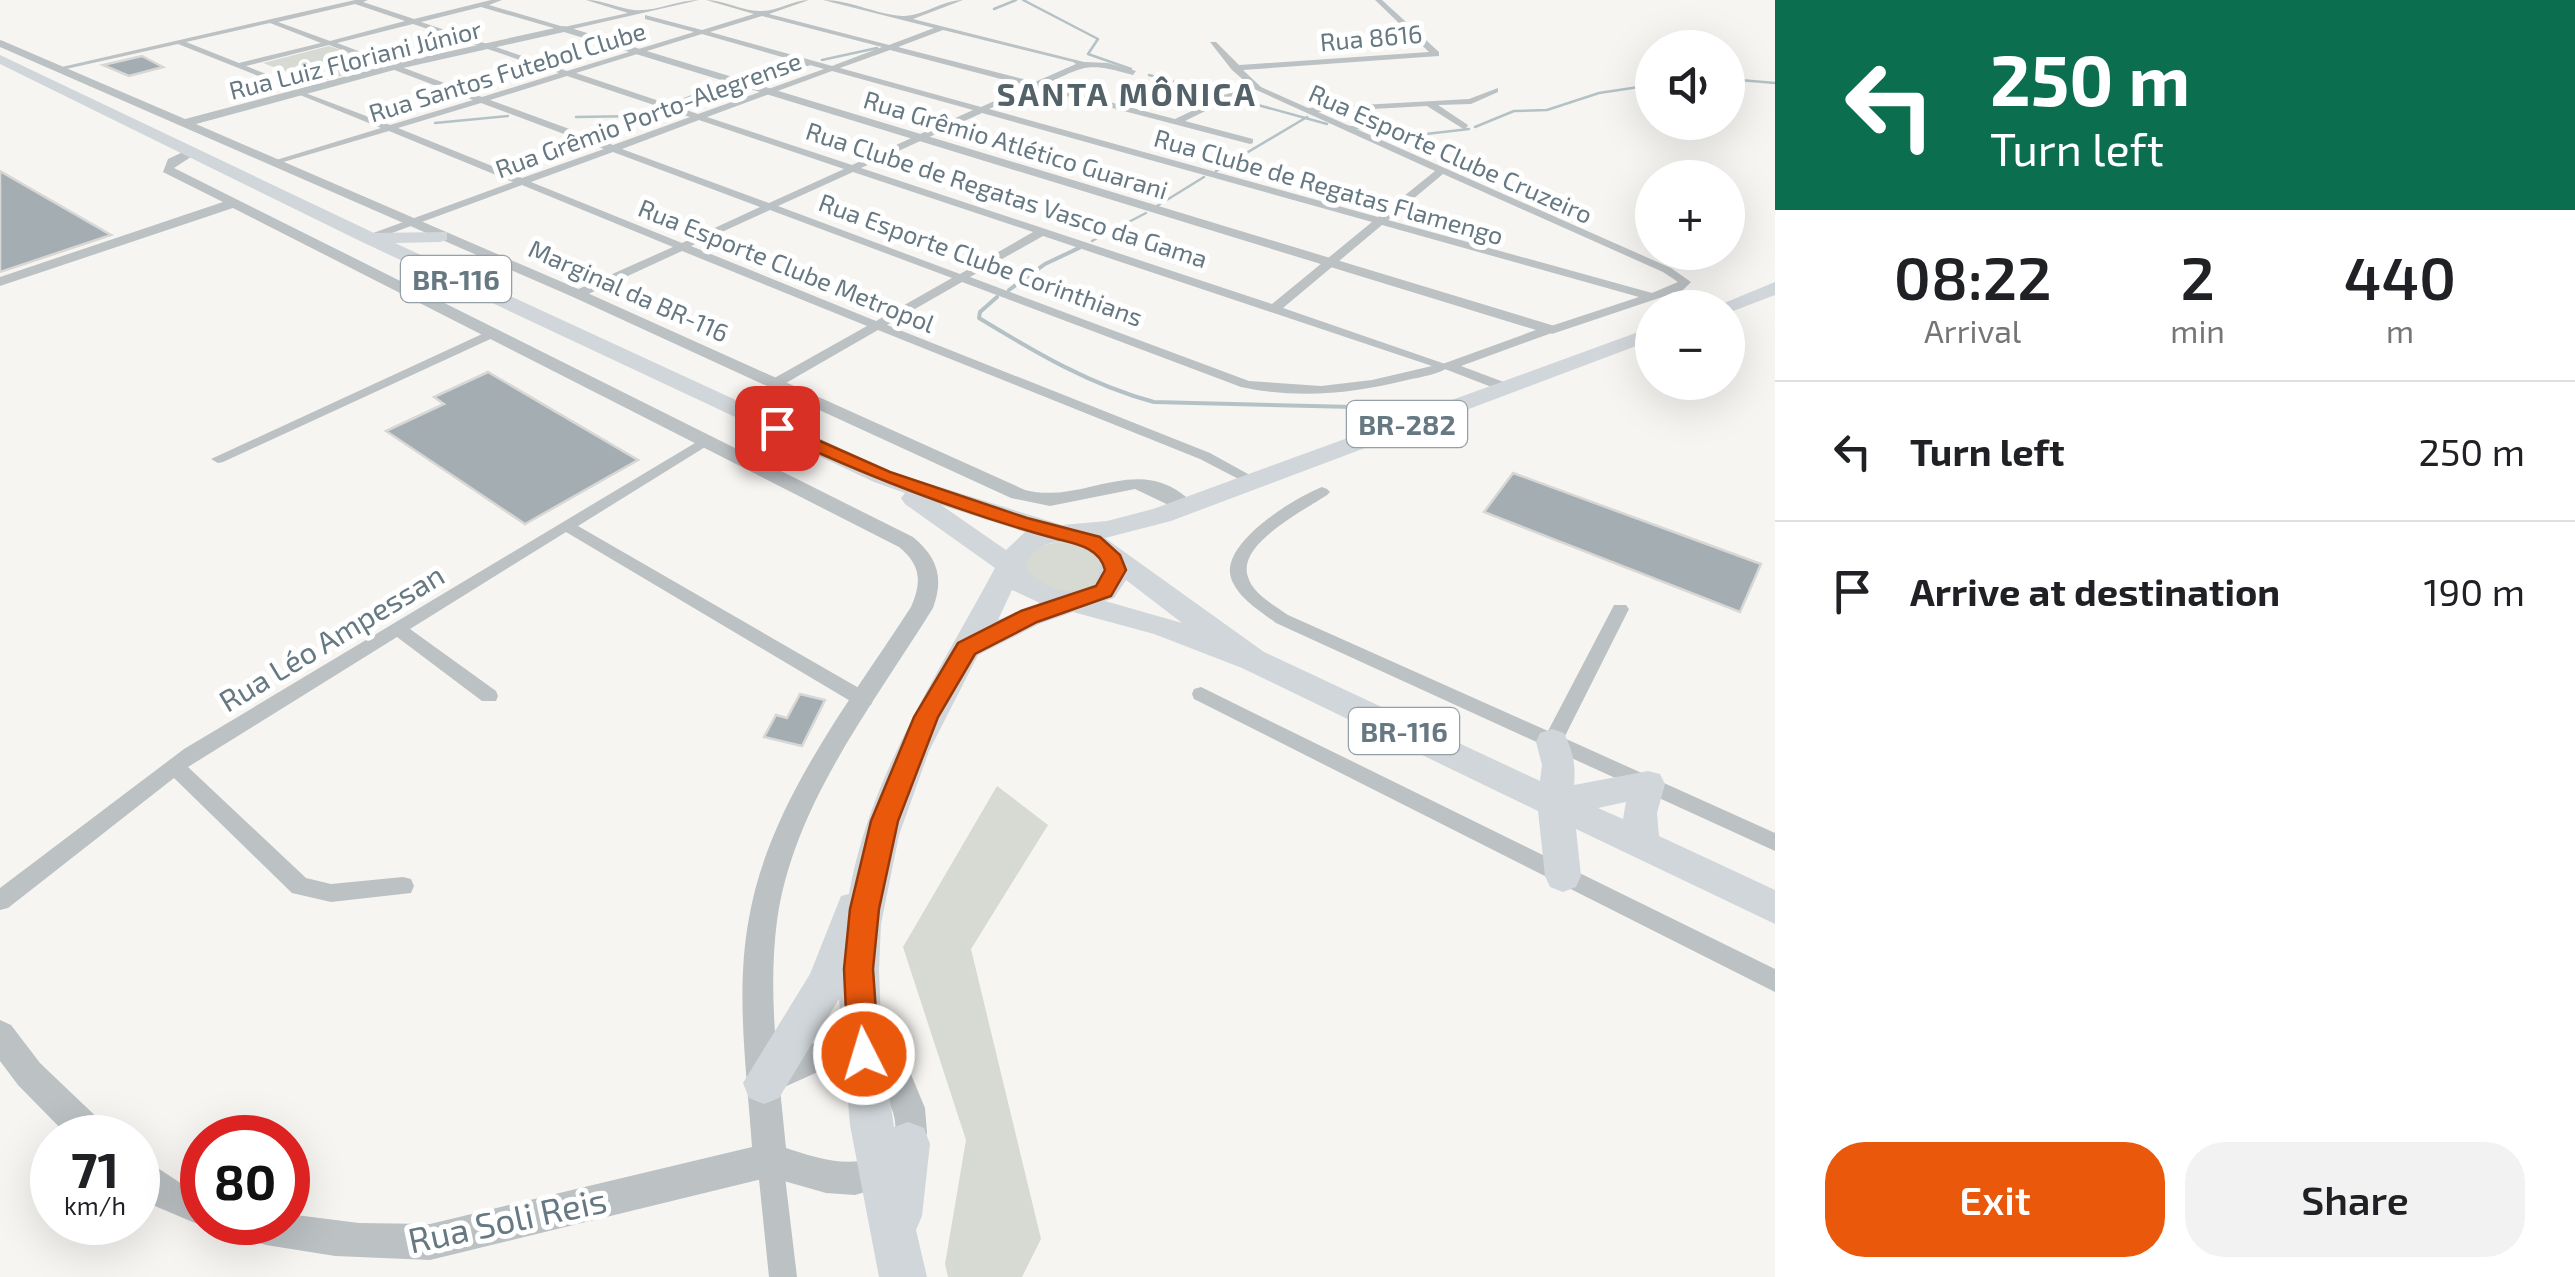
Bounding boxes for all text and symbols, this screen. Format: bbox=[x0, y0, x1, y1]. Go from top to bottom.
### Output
street label: Rua Luiz Floriani Júnior bbox=[226, 13, 484, 105]
street label: Rua Santos Futebol Clube bbox=[365, 15, 649, 127]
street label: Rua 8616 bbox=[1319, 18, 1423, 56]
map controls bbox=[1635, 30, 1745, 400]
button: sound bbox=[1635, 30, 1745, 140]
text: 250 m bbox=[1990, 36, 2190, 120]
icon: left bbox=[1825, 40, 1955, 170]
street label: Rua Grêmio Porto-Alegrense bbox=[491, 45, 805, 183]
district label: SANTA MÔNICA bbox=[997, 74, 1257, 112]
street label: Rua Esporte Clube Cruzeiro bbox=[1305, 77, 1597, 229]
street label: Rua Grêmio Atlético Guarani bbox=[860, 83, 1172, 205]
street label: Rua Clube de Regatas Vasco da Gama bbox=[803, 115, 1211, 273]
text: Turn left bbox=[1990, 121, 2164, 175]
street label: Rua Clube de Regatas Flamengo bbox=[1151, 122, 1507, 250]
button: + bbox=[1635, 160, 1745, 270]
street label: Rua Esporte Clube Corinthians bbox=[815, 186, 1147, 332]
street label: Rua Esporte Clube Metropol bbox=[634, 192, 940, 339]
street label: Marginal da BR-116 bbox=[524, 232, 734, 348]
text: 08:22 bbox=[1894, 240, 2052, 312]
text: 2 bbox=[2180, 240, 2215, 312]
text: 440 bbox=[2344, 240, 2456, 312]
road number: BR-116 bbox=[401, 256, 511, 302]
button: − bbox=[1635, 290, 1745, 400]
text: Arrival bbox=[1924, 311, 2021, 349]
text: min bbox=[2170, 311, 2225, 349]
text: m bbox=[2386, 311, 2414, 349]
pin bbox=[735, 386, 820, 471]
icon: arrive bbox=[750, 401, 805, 456]
road number: BR-282 bbox=[1347, 401, 1467, 447]
icon: left bbox=[1825, 424, 1880, 479]
text: Turn left bbox=[1910, 428, 2065, 474]
text: 250 m bbox=[2419, 428, 2525, 474]
street label: Rua Léo Ampessan bbox=[212, 556, 450, 718]
icon: arrive bbox=[1825, 564, 1880, 619]
text: Arrive at destination bbox=[1910, 568, 2280, 614]
text: 190 m bbox=[2423, 568, 2525, 614]
road number: BR-116 bbox=[1349, 708, 1459, 754]
position arrow bbox=[812, 1002, 916, 1106]
speed limit sign: 80 bbox=[180, 1115, 310, 1245]
text: 71 bbox=[71, 1138, 119, 1198]
button: Exit bbox=[1825, 1142, 2165, 1257]
button: Share bbox=[2185, 1142, 2525, 1257]
street label: Rua Soli Reis bbox=[404, 1177, 610, 1261]
text: km/h bbox=[64, 1190, 126, 1220]

